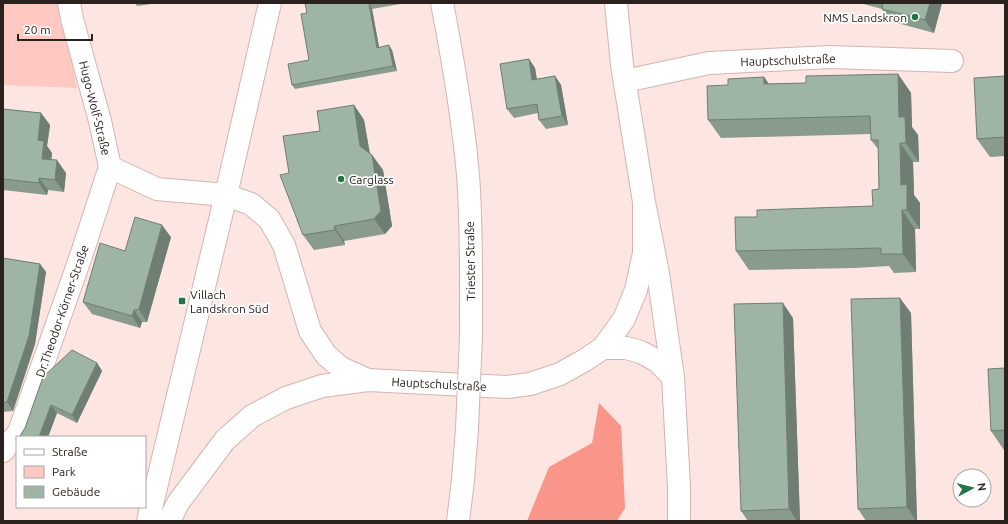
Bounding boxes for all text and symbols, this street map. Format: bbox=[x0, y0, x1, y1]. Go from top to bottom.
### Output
place label: NMS Landskron bbox=[823, 11, 907, 24]
marker: NMS Landskron bbox=[910, 12, 920, 22]
scale bar bbox=[18, 16, 92, 42]
text: 20 m bbox=[24, 23, 51, 36]
street label: Hauptschulstraße bbox=[740, 52, 836, 68]
street label: Hugo-Wolf-Straße bbox=[77, 59, 113, 157]
place label: Carglass bbox=[349, 173, 394, 186]
marker: Carglass bbox=[336, 174, 346, 184]
street label: Triester Straße bbox=[463, 221, 477, 301]
street label: Dr.Theodor-Körner-Straße bbox=[33, 243, 91, 379]
place label: Villach Landskron Süd bbox=[190, 288, 269, 315]
marker: Villach Landskron Süd bbox=[177, 296, 187, 306]
street label: Hauptschulstraße bbox=[391, 375, 487, 393]
legend bbox=[16, 436, 146, 508]
text: Straße bbox=[52, 445, 88, 458]
text: Park bbox=[52, 465, 76, 478]
north arrow bbox=[952, 468, 992, 508]
text: N bbox=[975, 482, 988, 492]
text: Gebäude bbox=[52, 485, 100, 498]

